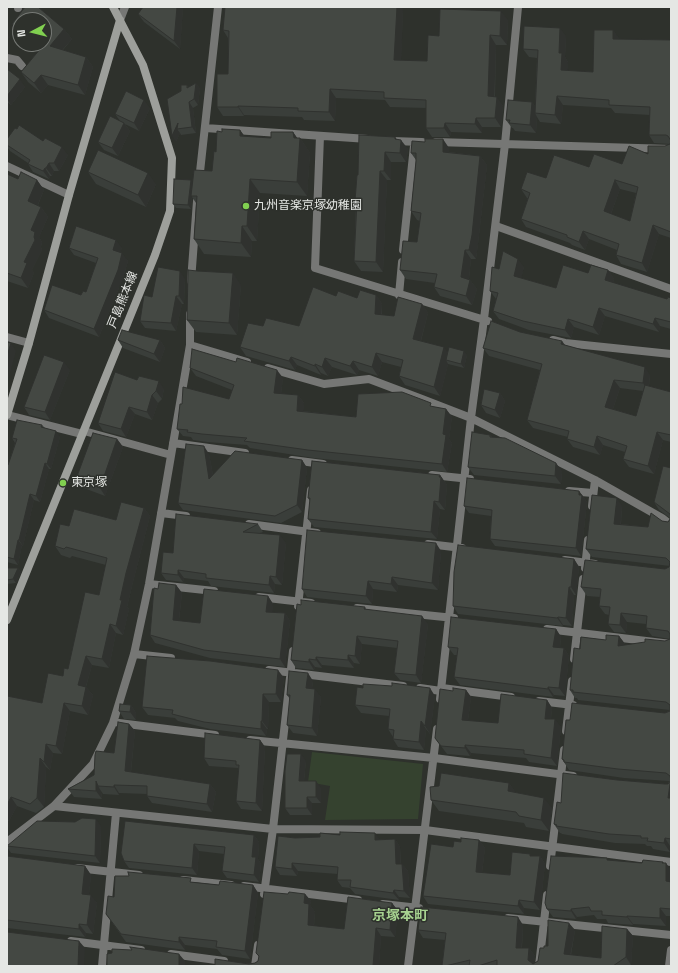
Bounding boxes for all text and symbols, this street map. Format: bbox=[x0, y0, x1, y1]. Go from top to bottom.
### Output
north arrow bbox=[12, 12, 52, 52]
text: N bbox=[14, 29, 28, 38]
place label: 九州音楽京塚幼稚園 bbox=[254, 199, 362, 213]
marker: 九州音楽京塚幼稚園 bbox=[241, 201, 251, 211]
street label: 戸島熊本線 bbox=[105, 269, 141, 331]
place label: 東京塚 bbox=[71, 476, 107, 490]
marker: 東京塚 bbox=[58, 478, 68, 488]
district label: 京塚本町 bbox=[372, 908, 428, 924]

